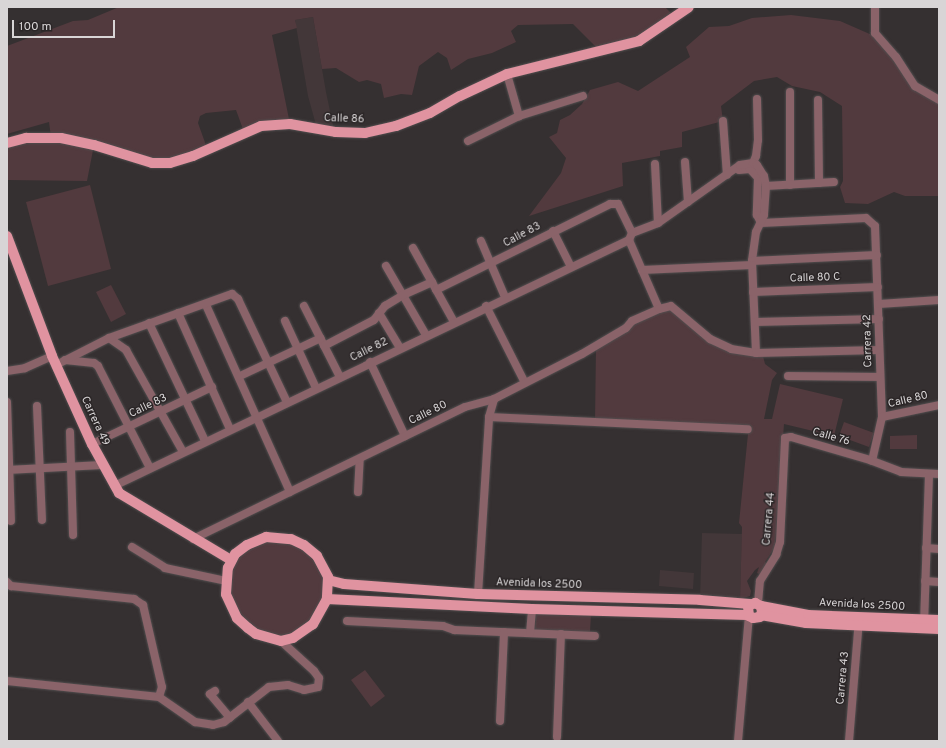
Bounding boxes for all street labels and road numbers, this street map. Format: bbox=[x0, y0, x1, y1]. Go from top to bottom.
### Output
street label: Calle 86 bbox=[324, 112, 364, 126]
street label: Calle 83 bbox=[501, 220, 543, 250]
street label: Calle 80 C bbox=[790, 271, 840, 285]
street label: Carrera 42 bbox=[861, 314, 875, 368]
street label: Calle 82 bbox=[348, 335, 390, 365]
street label: Calle 80 bbox=[887, 389, 929, 411]
street label: Calle 83 bbox=[127, 391, 169, 421]
street label: Carrera 49 bbox=[78, 394, 112, 448]
street label: Calle 80 bbox=[407, 398, 449, 428]
street label: Calle 76 bbox=[810, 425, 852, 449]
street label: Carrera 44 bbox=[760, 492, 778, 546]
street label: Avenida los 2500 bbox=[496, 576, 582, 592]
street label: Avenida los 2500 bbox=[819, 596, 905, 614]
street label: Carrera 43 bbox=[834, 651, 852, 705]

